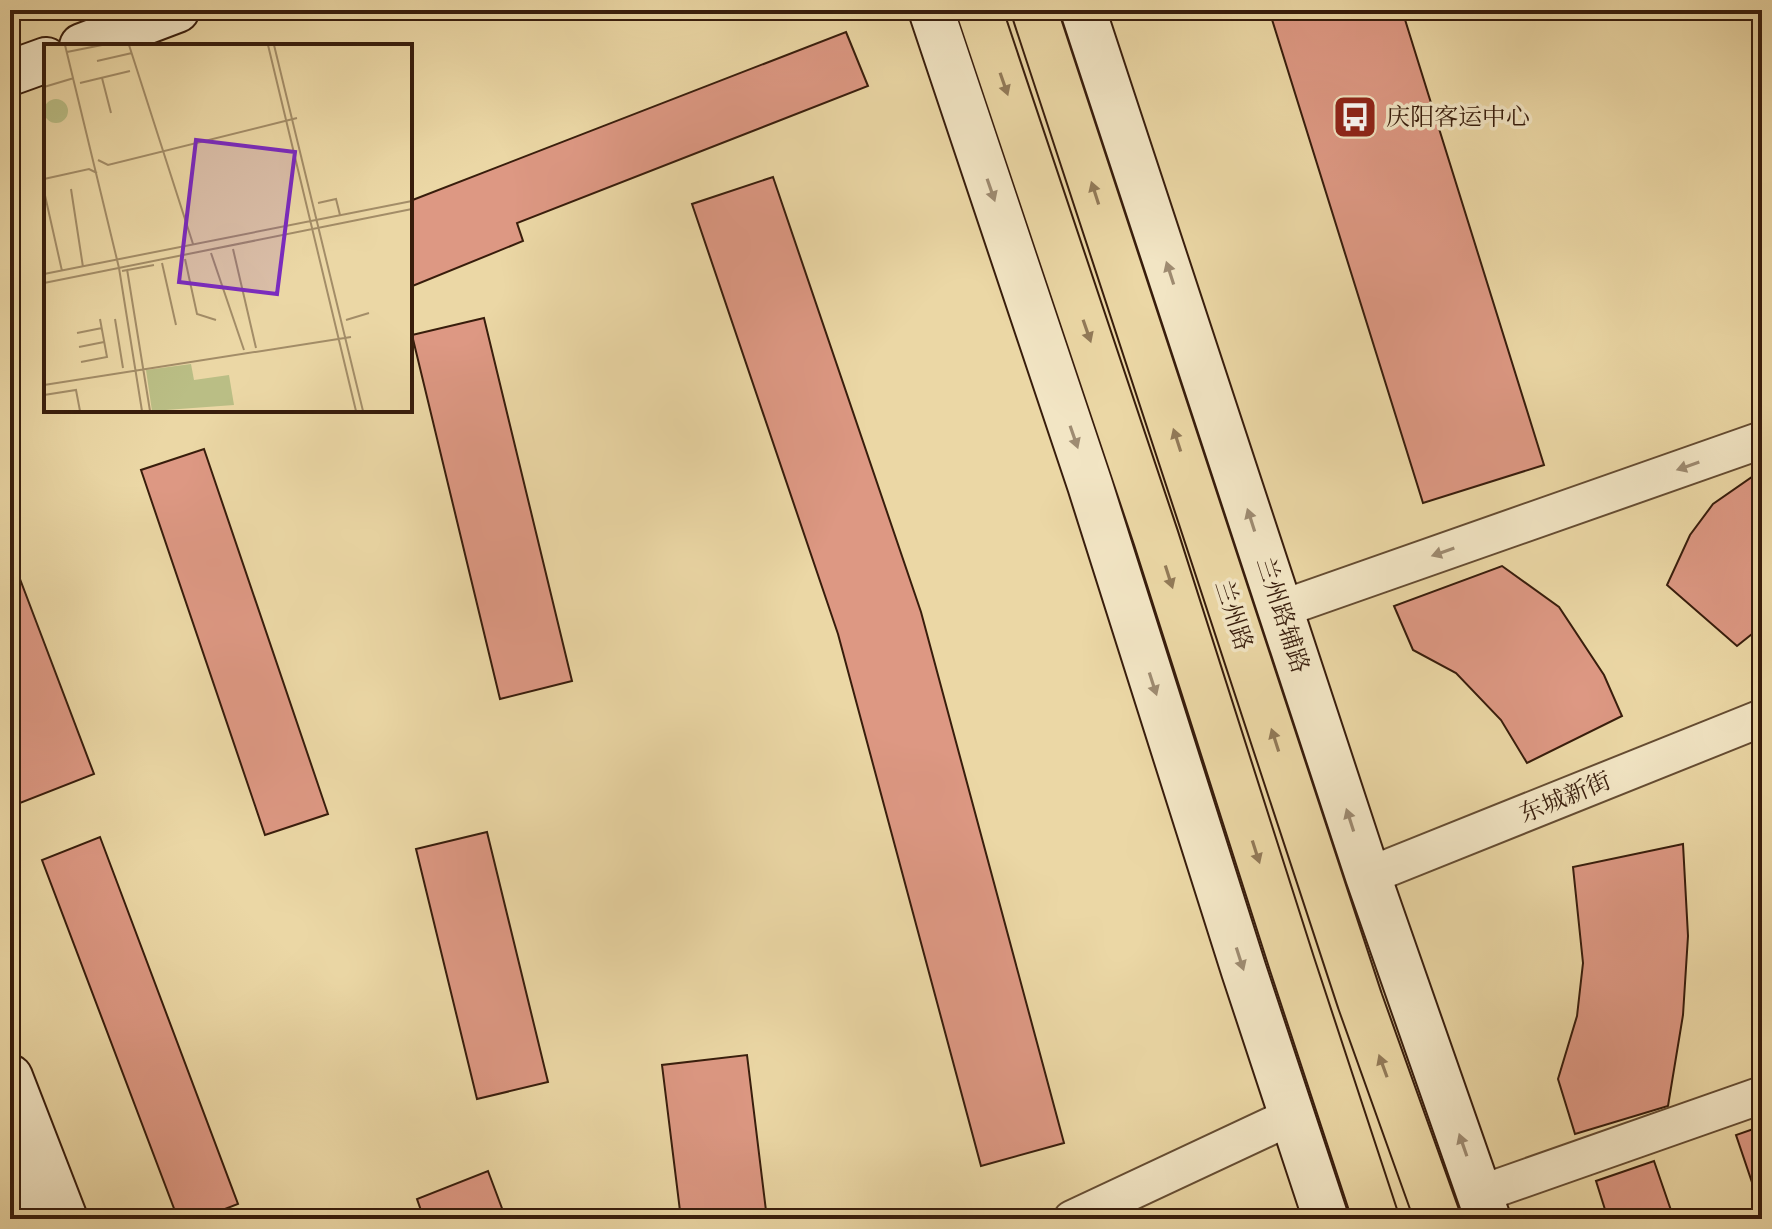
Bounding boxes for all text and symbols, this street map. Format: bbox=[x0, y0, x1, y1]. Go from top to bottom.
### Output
inset map bbox=[44, 44, 412, 412]
one-way arrow bbox=[998, 72, 1010, 96]
bus stop icon: 庆阳客运中心 bbox=[1331, 93, 1379, 141]
place label: 庆阳客运中心 bbox=[1386, 102, 1530, 132]
one-way arrow bbox=[986, 178, 998, 202]
one-way arrow bbox=[1089, 180, 1101, 204]
one-way arrow bbox=[1163, 261, 1175, 285]
one-way arrow bbox=[1081, 319, 1093, 343]
one-way arrow bbox=[1068, 425, 1080, 449]
one-way arrow bbox=[1170, 427, 1182, 451]
one-way arrow bbox=[1676, 461, 1700, 473]
one-way arrow bbox=[1245, 508, 1257, 532]
one-way arrow bbox=[1431, 547, 1455, 559]
street label: 兰州路辅路 bbox=[1250, 553, 1316, 677]
one-way arrow bbox=[1163, 566, 1176, 590]
street label: 兰州路 bbox=[1209, 576, 1259, 654]
one-way arrow bbox=[1147, 673, 1160, 697]
one-way arrow bbox=[1268, 728, 1281, 752]
street label: 东城新街 bbox=[1515, 765, 1615, 829]
one-way arrow bbox=[1343, 808, 1356, 832]
one-way arrow bbox=[1250, 840, 1263, 864]
one-way arrow bbox=[1234, 947, 1247, 971]
one-way arrow bbox=[1377, 1054, 1389, 1078]
one-way arrow bbox=[1456, 1133, 1468, 1157]

